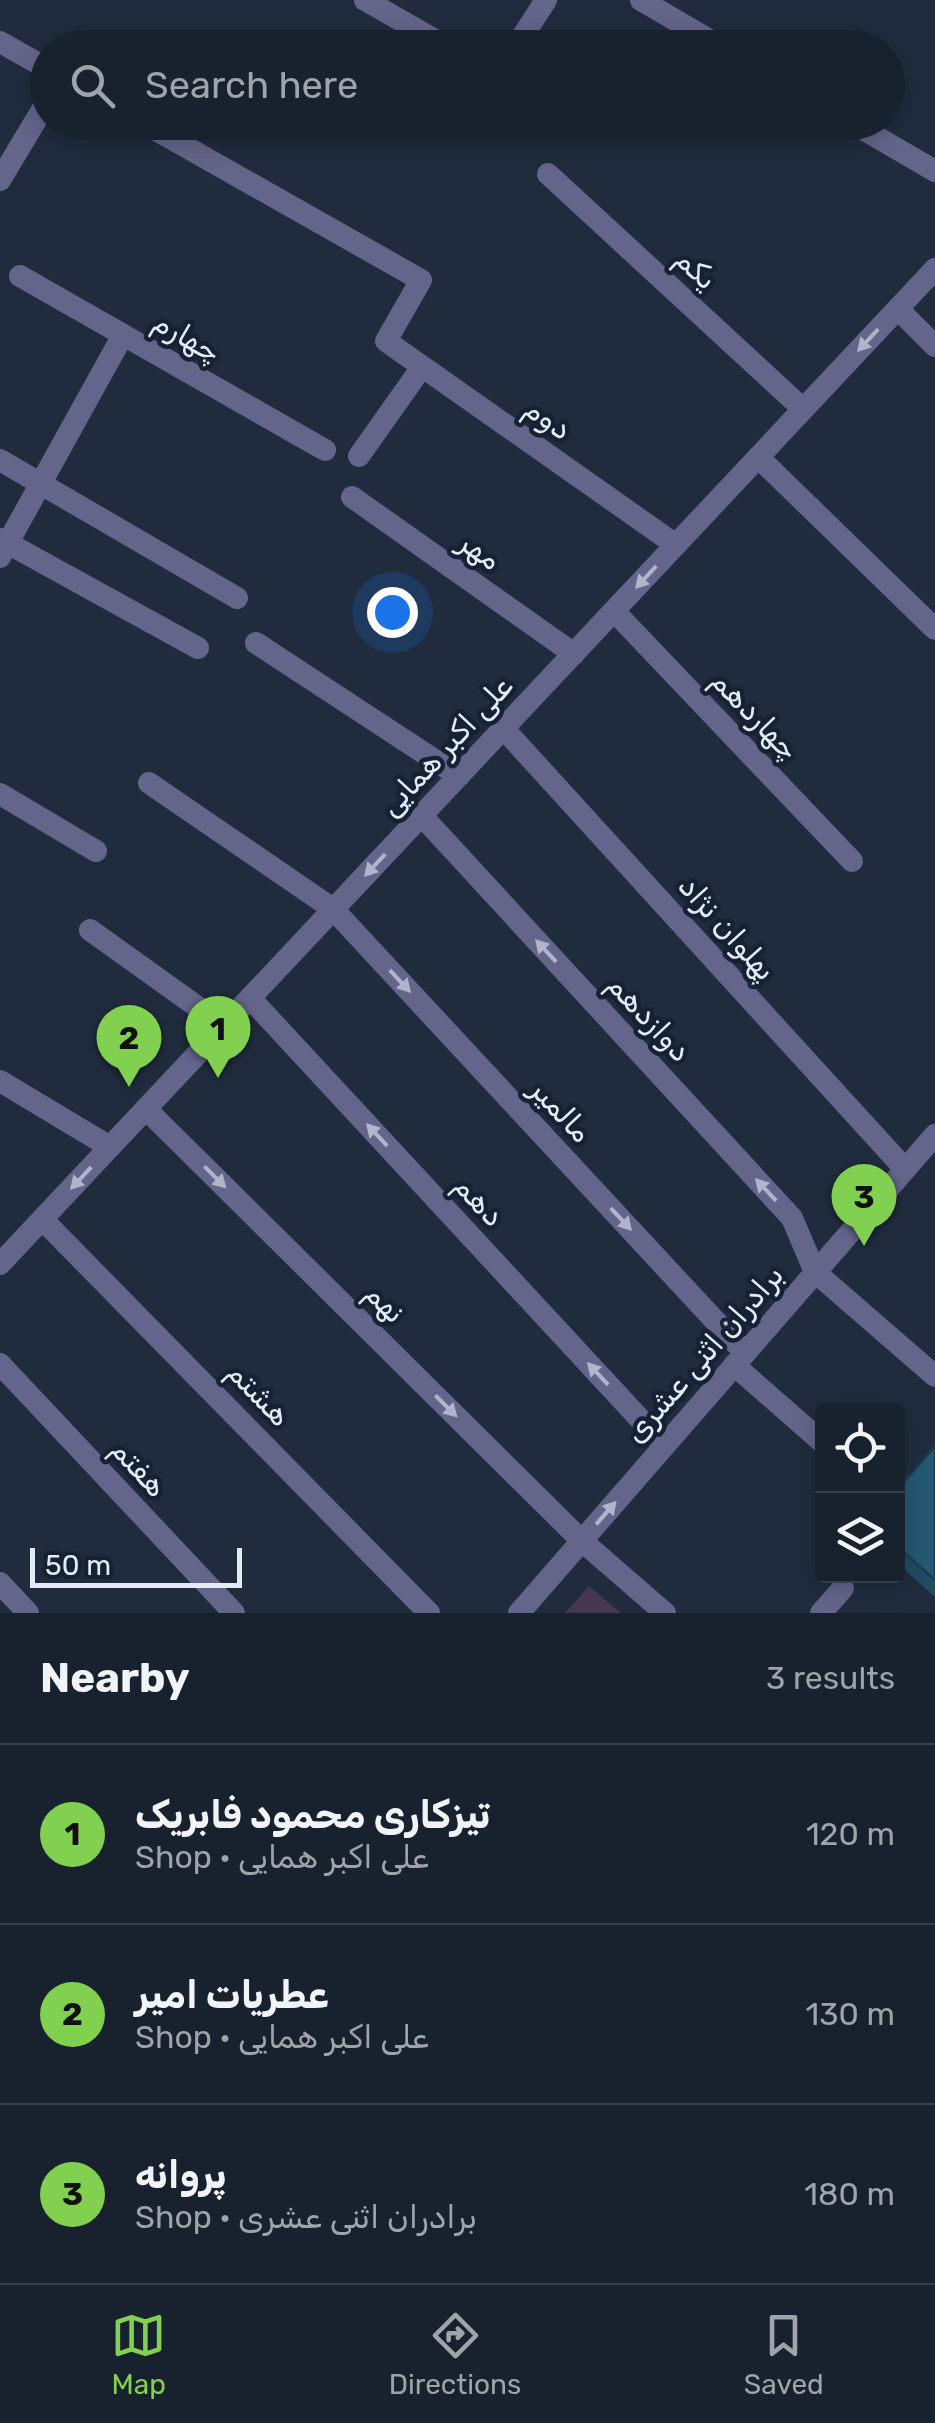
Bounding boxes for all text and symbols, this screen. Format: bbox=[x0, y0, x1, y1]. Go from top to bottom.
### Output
search box bbox=[30, 30, 905, 140]
icon: search bbox=[65, 58, 120, 113]
text: Search here bbox=[145, 62, 358, 108]
street label: یکم bbox=[667, 241, 724, 298]
street label: چهارم bbox=[147, 304, 227, 371]
one-way arrow bbox=[857, 327, 880, 351]
street label: دوم bbox=[517, 390, 578, 449]
street label: مهر bbox=[450, 523, 508, 578]
one-way arrow bbox=[635, 564, 658, 588]
your location bbox=[367, 587, 418, 638]
street label: چهاردهم bbox=[703, 663, 806, 768]
street label: علی اکبر همایی bbox=[372, 668, 520, 824]
one-way arrow bbox=[364, 852, 387, 876]
street label: پهلوان نژاد bbox=[669, 868, 783, 989]
one-way arrow bbox=[535, 939, 558, 963]
street label: دوازدهم bbox=[599, 967, 698, 1070]
one-way arrow bbox=[388, 968, 411, 992]
pin: 1 bbox=[186, 996, 250, 1078]
pin: 2 bbox=[96, 1004, 162, 1087]
street label: مالمیر bbox=[521, 1070, 599, 1150]
one-way arrow bbox=[366, 1124, 389, 1148]
pin: 3 bbox=[832, 1164, 896, 1246]
one-way arrow bbox=[203, 1165, 227, 1189]
one-way arrow bbox=[70, 1166, 93, 1190]
street label: دهم bbox=[446, 1168, 511, 1235]
one-way arrow bbox=[755, 1178, 778, 1202]
one-way arrow bbox=[609, 1207, 632, 1231]
street label: برادران اثنی عشری bbox=[617, 1258, 791, 1450]
street label: نهم bbox=[357, 1275, 413, 1331]
street label: هشتم bbox=[219, 1354, 298, 1434]
one-way arrow bbox=[587, 1362, 610, 1386]
one-way arrow bbox=[434, 1394, 457, 1418]
map controls bbox=[815, 1403, 905, 1583]
button: locate bbox=[815, 1403, 905, 1493]
street label: هفتم bbox=[103, 1432, 175, 1505]
button: layers bbox=[815, 1493, 905, 1583]
one-way arrow bbox=[594, 1501, 616, 1526]
scale bar bbox=[30, 1543, 242, 1588]
text: 50 m bbox=[45, 1549, 111, 1582]
text: Nearby bbox=[40, 1653, 190, 1703]
text: 3 results bbox=[766, 1659, 895, 1697]
text: تیزکاری محمود فابریک bbox=[135, 1792, 490, 1838]
text: 1 bbox=[65, 1815, 80, 1853]
text: 120 m bbox=[806, 1815, 895, 1853]
text: Shop · علی اکبر همایی bbox=[135, 1838, 429, 1876]
text: عطریات امیر bbox=[135, 1972, 329, 2018]
text: 2 bbox=[62, 1995, 83, 2033]
text: 130 m bbox=[805, 1995, 895, 2033]
text: Shop · علی اکبر همایی bbox=[135, 2018, 429, 2056]
text: پروانه bbox=[135, 2152, 227, 2198]
text: 3 bbox=[62, 2175, 83, 2213]
text: 180 m bbox=[804, 2175, 895, 2213]
text: Shop · برادران اثنی عشری bbox=[135, 2198, 477, 2236]
tab: Map bbox=[111, 2308, 166, 2401]
tab: Directions bbox=[389, 2308, 521, 2401]
tab: Saved bbox=[744, 2308, 824, 2401]

